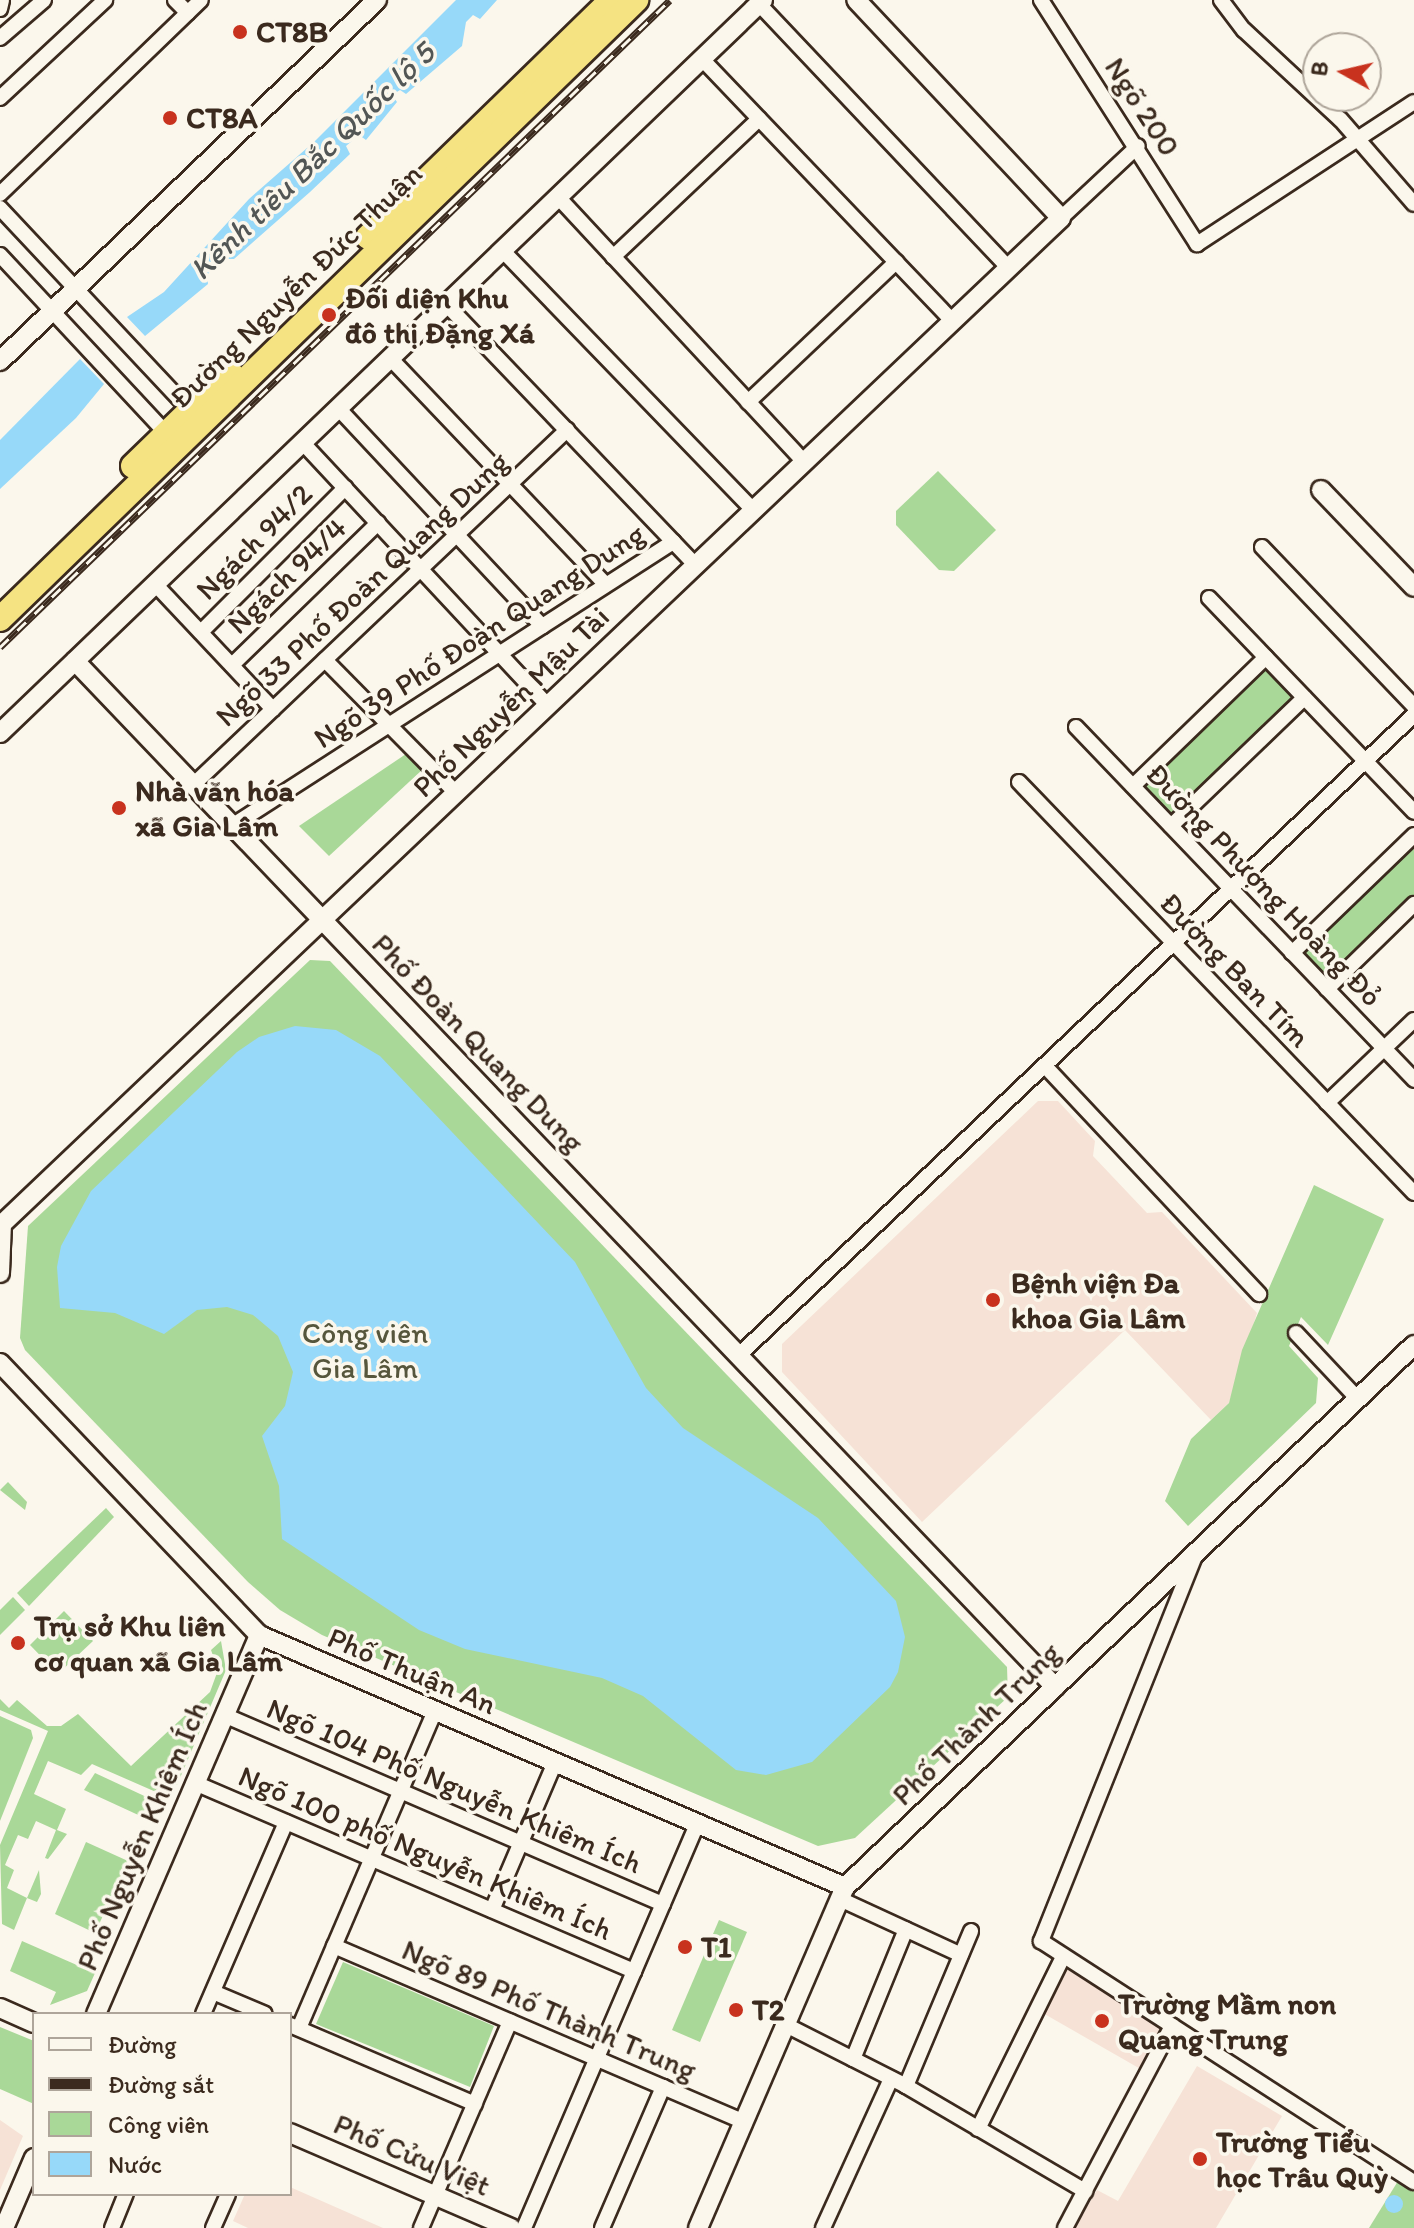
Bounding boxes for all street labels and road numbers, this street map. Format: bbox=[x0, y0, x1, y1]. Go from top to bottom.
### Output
street label: Ngõ 200 bbox=[1097, 51, 1187, 163]
street label: Đường Nguyễn Đức Thuận bbox=[162, 156, 430, 416]
street label: Ngõ 33 Phố Đoàn Quang Dung bbox=[208, 443, 516, 735]
street label: Ngách 94/2 bbox=[188, 476, 320, 608]
street label: Ngách 94/4 bbox=[220, 510, 354, 642]
street label: Ngõ 39 Phố Đoàn Quang Dung bbox=[307, 515, 651, 757]
street label: Phố Nguyễn Mậu Tài bbox=[405, 599, 617, 805]
street label: Đường Phượng Hoàng Đỏ bbox=[1138, 756, 1390, 1014]
street label: Đường Ban Tím bbox=[1152, 885, 1318, 1055]
street label: Phố Đoàn Quang Dung bbox=[364, 926, 592, 1160]
street label: Phố Thuận An bbox=[322, 1619, 502, 1723]
street label: Phố Thành Trung bbox=[885, 1636, 1067, 1812]
street label: Ngõ 104 Phố Nguyễn Khiêm Ích bbox=[261, 1691, 647, 1881]
street label: Phố Nguyễn Khiêm Ích bbox=[69, 1696, 215, 1976]
street label: Ngõ 100 phố Nguyễn Khiêm Ích bbox=[233, 1758, 617, 1948]
street label: Ngõ 89 Phố Thành Trung bbox=[398, 1932, 700, 2088]
street label: Phố Cửu Việt bbox=[328, 2106, 496, 2204]

